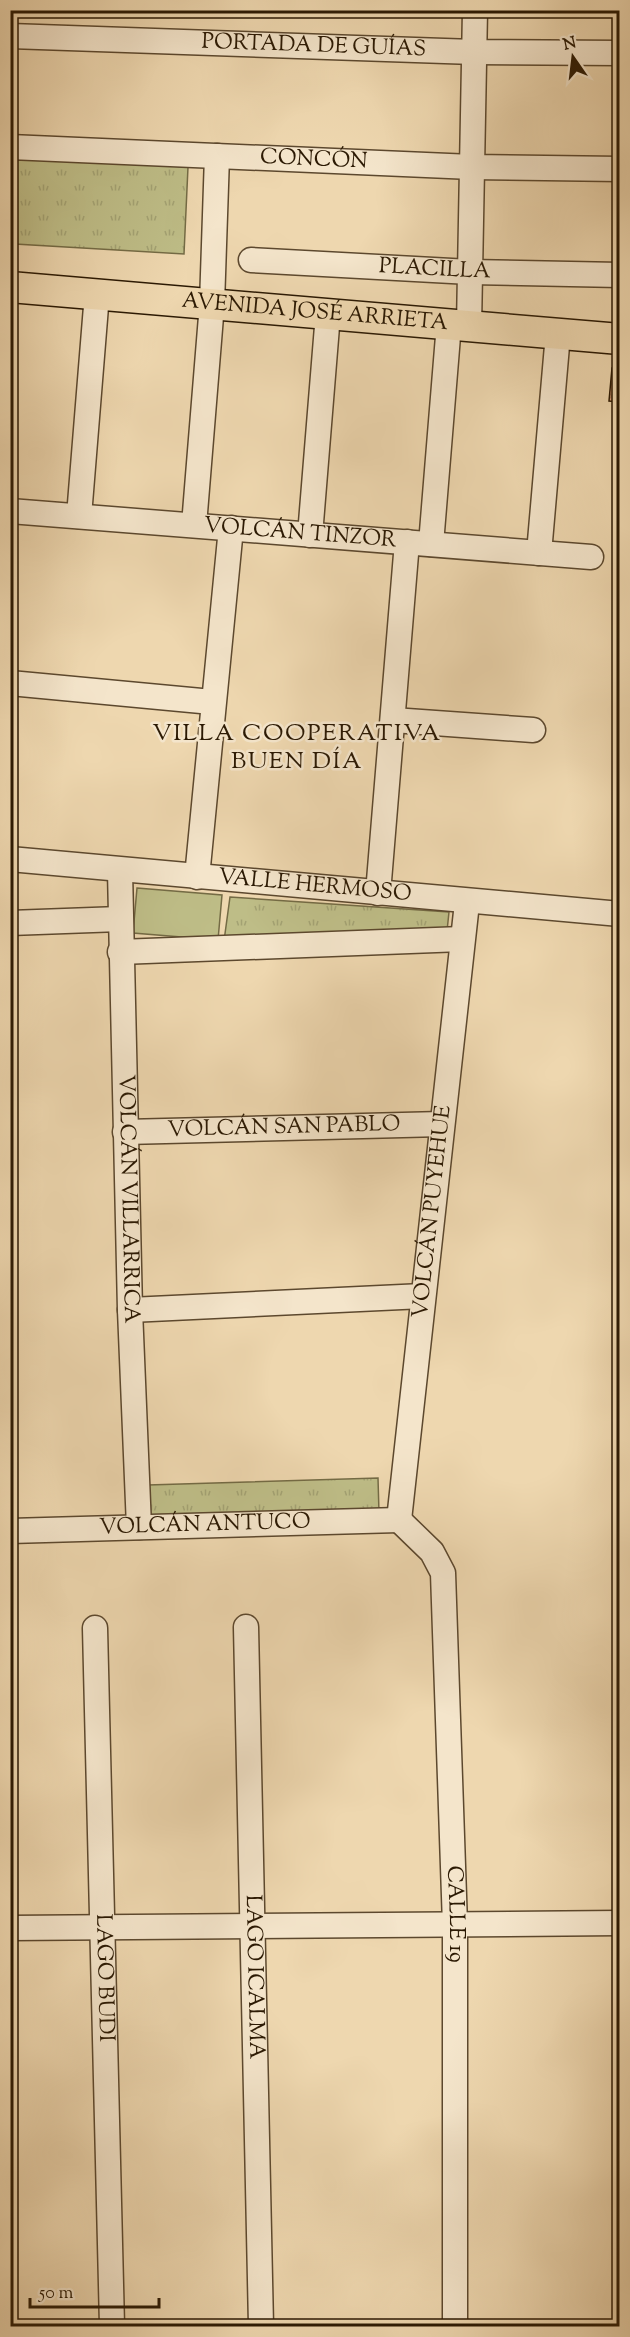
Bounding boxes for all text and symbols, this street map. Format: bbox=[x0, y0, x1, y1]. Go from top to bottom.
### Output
street label: PORTADA DE GUÍAS bbox=[201, 27, 427, 66]
north arrow bbox=[543, 27, 603, 87]
text: N bbox=[561, 32, 579, 58]
street label: CONCÓN bbox=[259, 142, 368, 178]
street label: PLACILLA bbox=[378, 251, 491, 288]
street label: AVENIDA JOSÉ ARRIETA bbox=[180, 286, 449, 340]
street label: VOLCÁN TINZOR bbox=[202, 510, 398, 558]
district label: VILLA COOPERATIVA BUEN DÍA bbox=[152, 717, 442, 779]
street label: VALLE HERMOSO bbox=[217, 862, 413, 911]
street label: VOLCÁN VILLARRICA bbox=[109, 1074, 147, 1324]
street label: VOLCÁN PUYEHUE bbox=[405, 1104, 461, 1320]
street label: VOLCÁN SAN PABLO bbox=[167, 1109, 401, 1147]
street label: VOLCÁN ANTUCO bbox=[99, 1507, 311, 1544]
street label: CALLE 19 bbox=[437, 1865, 471, 1963]
street label: LAGO ICALMA bbox=[236, 1894, 271, 2060]
street label: LAGO BUDI bbox=[86, 1914, 121, 2042]
scale bar bbox=[30, 2271, 159, 2309]
text: 50 m bbox=[38, 2281, 74, 2307]

